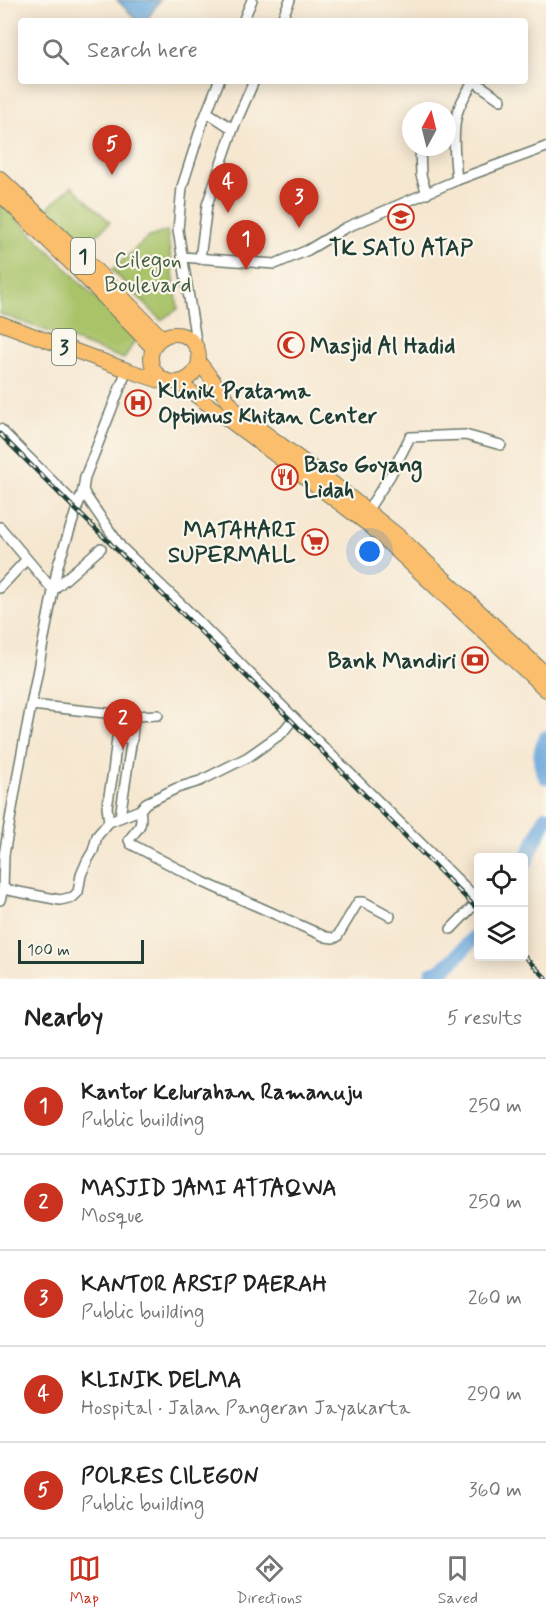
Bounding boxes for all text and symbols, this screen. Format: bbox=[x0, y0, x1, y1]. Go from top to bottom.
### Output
search box bbox=[18, 18, 528, 84]
icon: search bbox=[39, 35, 72, 68]
text: Search here bbox=[87, 37, 198, 65]
north arrow bbox=[402, 102, 456, 156]
pin: 5 bbox=[92, 126, 132, 175]
pin: 4 bbox=[208, 164, 248, 213]
pin: 3 bbox=[280, 178, 318, 228]
school or university icon: TK SATU ATAP bbox=[386, 202, 416, 232]
pin: 1 bbox=[226, 220, 266, 270]
place label: TK SATU ATAP bbox=[329, 235, 473, 263]
road number: 1 bbox=[71, 238, 95, 274]
park label: Cilegon Boulevard bbox=[104, 247, 192, 300]
road number: 3 bbox=[52, 329, 76, 365]
mosque icon: Masjid Al Hadid bbox=[276, 330, 306, 360]
place label: Masjid Al Hadid bbox=[310, 333, 455, 362]
place label: Klinik Pratama Optimus Khitan Center bbox=[158, 378, 378, 431]
hospital icon: Klinik Pratama Optimus Khitan Center bbox=[123, 388, 153, 418]
place label: Baso Goyang Lidah bbox=[304, 452, 422, 505]
restaurant icon: Baso Goyang Lidah bbox=[270, 462, 300, 492]
place label: MATAHARI SUPERMALL bbox=[168, 517, 296, 570]
supermarket icon: MATAHARI SUPERMALL bbox=[300, 527, 330, 557]
your location bbox=[355, 537, 384, 566]
bank icon: Bank Mandiri bbox=[460, 645, 490, 675]
place label: Bank Mandiri bbox=[328, 648, 456, 676]
pin: 2 bbox=[104, 700, 142, 749]
map controls bbox=[474, 853, 528, 961]
button: locate bbox=[474, 853, 528, 907]
button: layers bbox=[474, 907, 528, 961]
scale bar bbox=[18, 937, 144, 965]
text: 100 m bbox=[27, 940, 70, 961]
text: Nearby bbox=[24, 1001, 103, 1035]
text: 5 results bbox=[447, 1005, 522, 1032]
text: Kantor Kelurahan Ramanuju bbox=[81, 1079, 362, 1107]
text: 1 bbox=[39, 1093, 48, 1120]
text: 250 m bbox=[468, 1093, 522, 1120]
text: Public building bbox=[81, 1107, 204, 1134]
text: MASJID JAMI ATTAQWA bbox=[81, 1175, 337, 1203]
text: 2 bbox=[39, 1189, 48, 1216]
text: 250 m bbox=[468, 1189, 522, 1216]
text: Mosque bbox=[81, 1203, 144, 1230]
text: KANTOR ARSIP DAERAH bbox=[81, 1271, 327, 1299]
text: 3 bbox=[39, 1285, 48, 1312]
text: 260 m bbox=[468, 1285, 522, 1312]
text: Public building bbox=[81, 1299, 204, 1326]
text: KLINIK DELMA bbox=[81, 1367, 242, 1395]
text: 4 bbox=[38, 1381, 49, 1408]
text: 290 m bbox=[467, 1381, 522, 1408]
text: Hospital · Jalan Pangeran Jayakarta bbox=[81, 1395, 410, 1422]
text: POLRES CILEGON bbox=[81, 1463, 259, 1491]
text: 5 bbox=[38, 1477, 50, 1504]
text: 360 m bbox=[469, 1477, 522, 1504]
text: Public building bbox=[81, 1491, 204, 1518]
tab: Map bbox=[68, 1552, 101, 1609]
tab: Directions bbox=[236, 1552, 302, 1609]
tab: Saved bbox=[438, 1552, 478, 1609]

